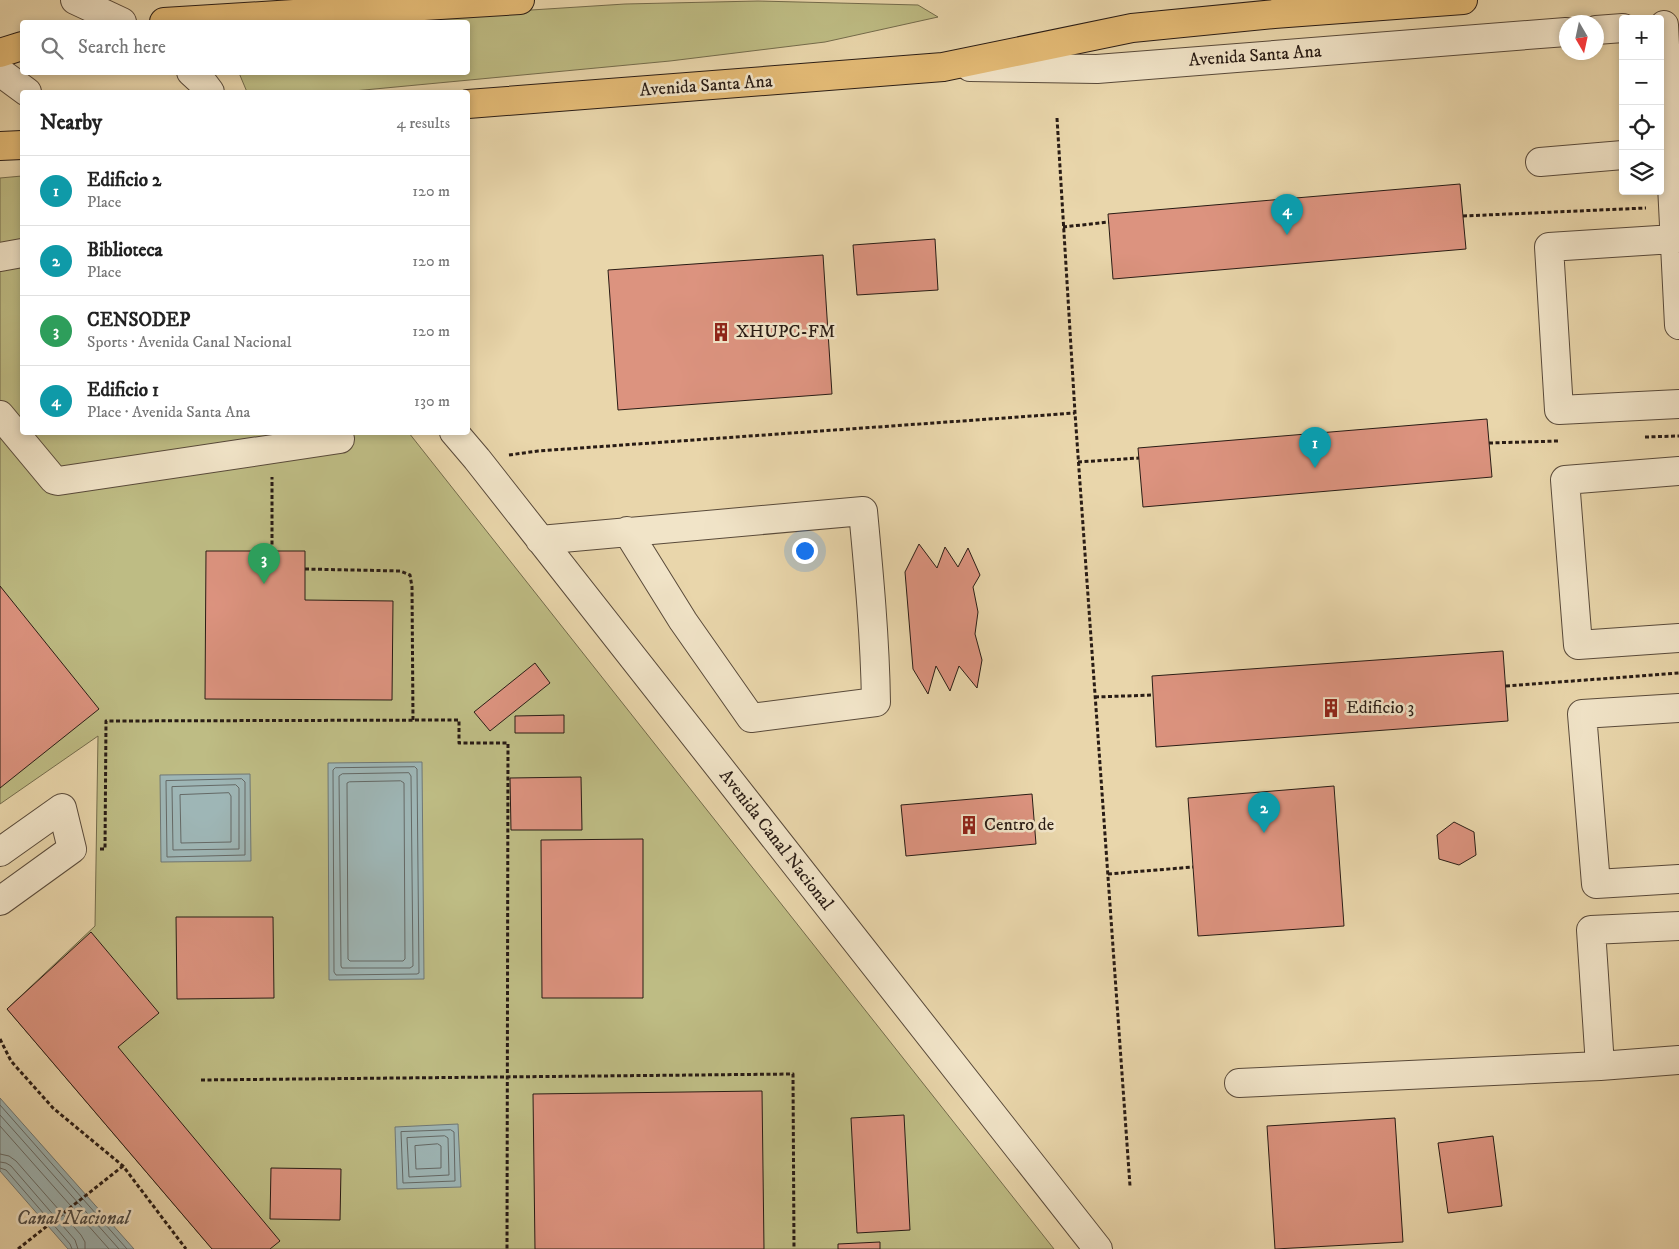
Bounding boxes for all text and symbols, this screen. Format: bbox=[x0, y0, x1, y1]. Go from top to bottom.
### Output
north arrow bbox=[1559, 15, 1604, 60]
map controls bbox=[1619, 15, 1664, 195]
button: + bbox=[1619, 15, 1664, 60]
search box bbox=[20, 20, 470, 75]
icon: search bbox=[38, 34, 66, 62]
text: Search here bbox=[78, 36, 166, 59]
street label: Avenida Santa Ana bbox=[1188, 40, 1323, 72]
button: − bbox=[1619, 60, 1664, 105]
street label: Avenida Santa Ana bbox=[639, 70, 774, 102]
button: locate bbox=[1619, 105, 1664, 150]
text: Nearby bbox=[40, 110, 102, 136]
text: 4 results bbox=[397, 113, 450, 133]
button: layers bbox=[1619, 150, 1664, 195]
text: Edificio 2 bbox=[87, 169, 161, 192]
text: 1 bbox=[53, 181, 59, 201]
text: 120 m bbox=[412, 181, 450, 201]
text: Place bbox=[87, 192, 121, 212]
pin: 4 bbox=[1271, 194, 1303, 235]
text: Biblioteca bbox=[87, 239, 163, 262]
text: 2 bbox=[52, 251, 60, 271]
text: 120 m bbox=[412, 251, 450, 271]
text: Place bbox=[87, 262, 121, 282]
text: CENSODEP bbox=[87, 309, 190, 332]
text: 3 bbox=[53, 321, 59, 341]
text: 120 m bbox=[412, 321, 450, 341]
building icon: XHUPC-FM bbox=[710, 321, 732, 343]
place label: XHUPC-FM bbox=[736, 321, 835, 343]
text: Sports · Avenida Canal Nacional bbox=[87, 332, 292, 352]
text: Edificio 1 bbox=[87, 379, 159, 402]
text: 4 bbox=[51, 391, 61, 411]
text: 130 m bbox=[414, 391, 450, 411]
text: Place · Avenida Santa Ana bbox=[87, 402, 250, 422]
pin: 1 bbox=[1299, 427, 1331, 468]
your location bbox=[792, 538, 818, 564]
pin: 3 bbox=[248, 543, 280, 584]
building icon: Edificio 3 bbox=[1320, 697, 1342, 719]
place label: Edificio 3 bbox=[1346, 697, 1414, 719]
street label: Avenida Canal Nacional bbox=[714, 765, 838, 915]
pin: 2 bbox=[1248, 792, 1280, 833]
building icon: Centro de bbox=[958, 814, 980, 836]
place label: Centro de bbox=[984, 814, 1054, 836]
water label: Canal Nacional bbox=[16, 1207, 132, 1230]

